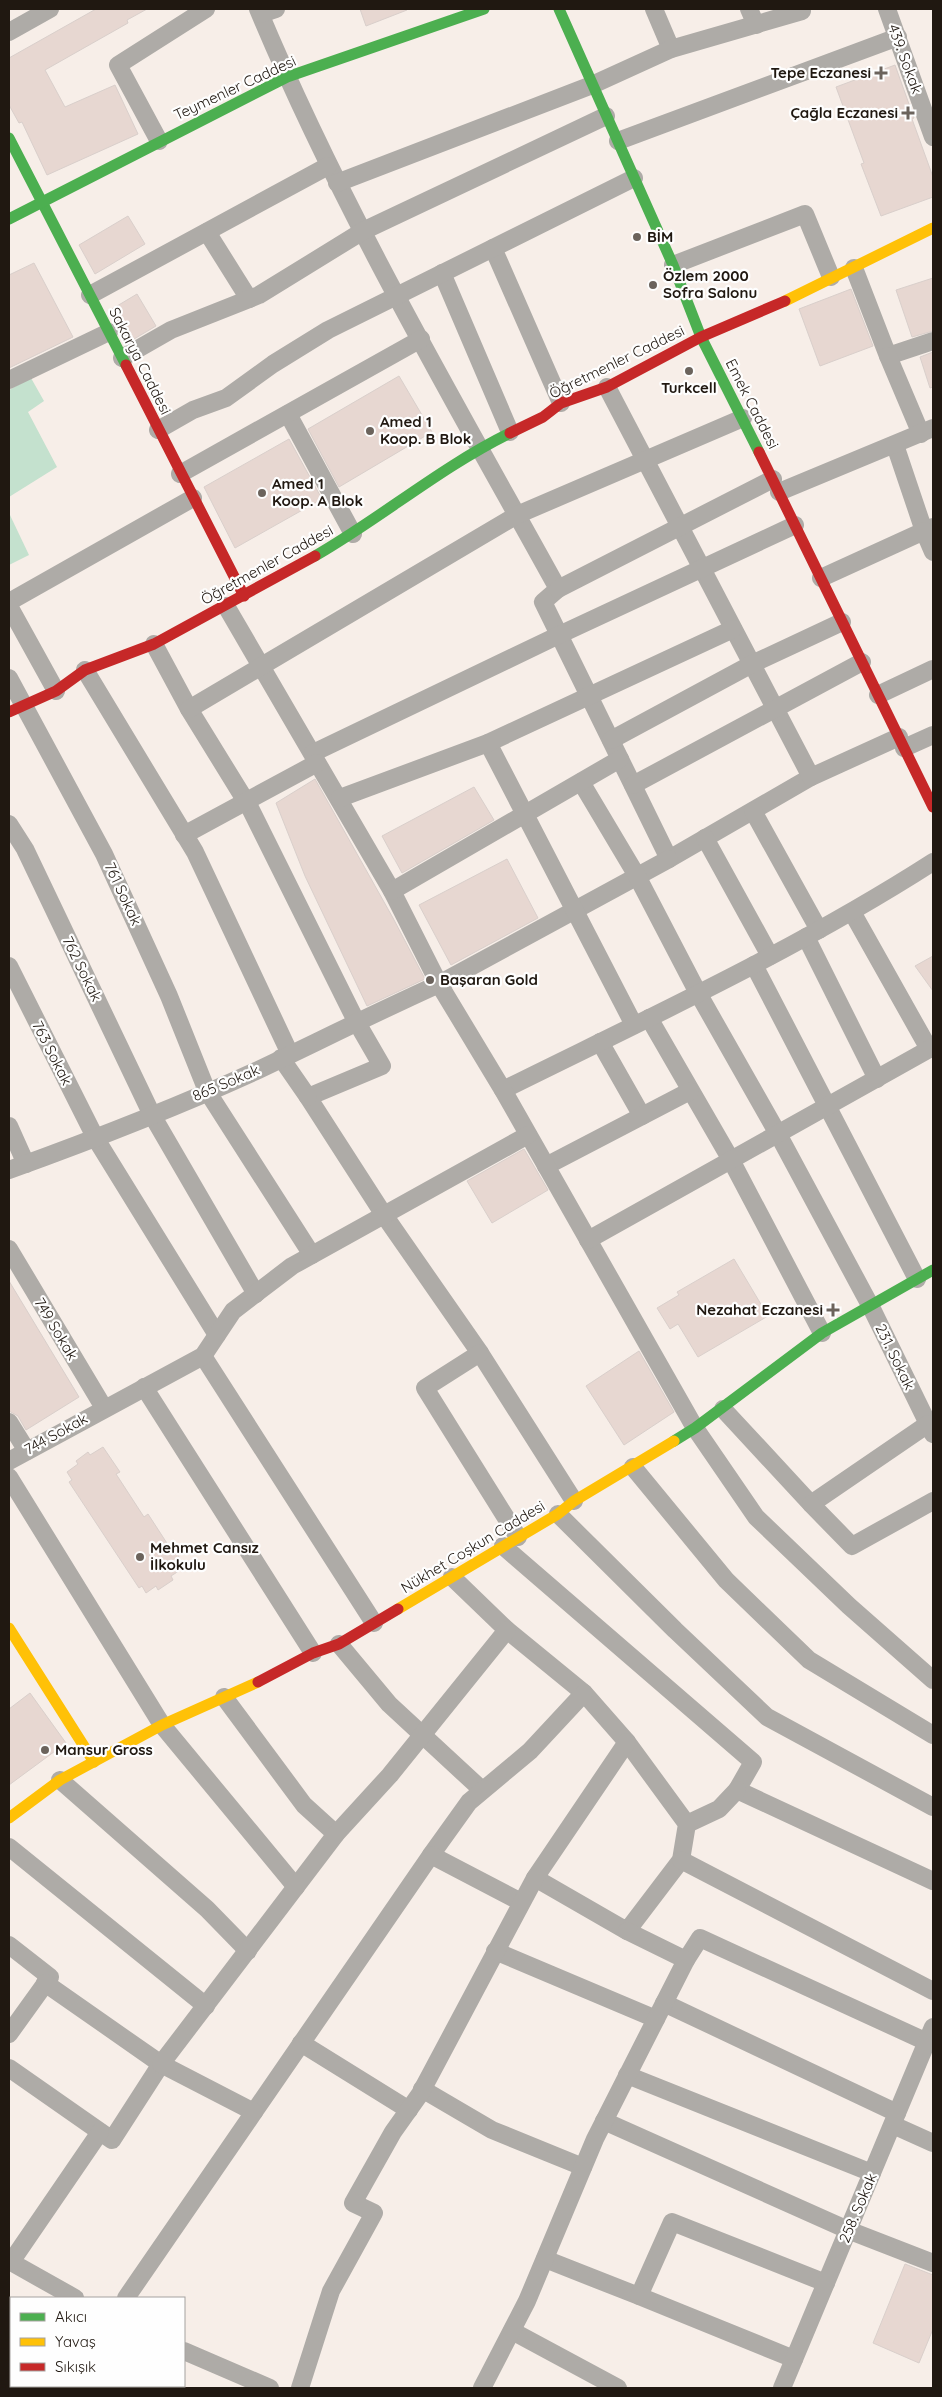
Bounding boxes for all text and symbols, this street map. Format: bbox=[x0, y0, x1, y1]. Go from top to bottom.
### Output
street label: 439. Sokak bbox=[884, 21, 927, 96]
street label: Teymenler Caddesi bbox=[171, 51, 299, 124]
place label: Tepe Eczanesi bbox=[771, 63, 871, 82]
marker: Tepe Eczanesi bbox=[875, 67, 887, 79]
place label: Çağla Eczanesi bbox=[790, 103, 898, 122]
marker: Çağla Eczanesi bbox=[902, 107, 914, 119]
place label: BİM bbox=[647, 227, 673, 246]
marker: BİM bbox=[631, 231, 643, 243]
place label: Özlem 2000 Sofra Salonu bbox=[663, 266, 757, 302]
marker: Özlem 2000 Sofra Salonu bbox=[647, 279, 659, 291]
street label: Sakarya Caddesi bbox=[105, 304, 176, 418]
street label: Öğretmenler Caddesi bbox=[546, 321, 688, 403]
street label: Emek Caddesi bbox=[722, 356, 783, 452]
marker: Turkcell bbox=[683, 365, 695, 377]
place label: Turkcell bbox=[661, 378, 717, 397]
place label: Amed 1 Koop. B Blok bbox=[380, 412, 471, 448]
marker: Amed 1 Koop. B Blok bbox=[364, 425, 376, 437]
place label: Amed 1 Koop. A Blok bbox=[272, 474, 363, 510]
marker: Amed 1 Koop. A Blok bbox=[256, 487, 268, 499]
street label: Öğretmenler Caddesi bbox=[197, 520, 336, 609]
street label: 761 Sokak bbox=[101, 859, 146, 928]
street label: 762 Sokak bbox=[59, 933, 106, 1005]
place label: Başaran Gold bbox=[440, 970, 538, 989]
marker: Başaran Gold bbox=[424, 974, 436, 986]
street label: 763 Sokak bbox=[28, 1017, 77, 1088]
street label: 865 Sokak bbox=[189, 1060, 262, 1105]
street label: 749 Sokak bbox=[30, 1294, 83, 1364]
place label: Nezahat Eczanesi bbox=[696, 1300, 823, 1319]
marker: Nezahat Eczanesi bbox=[827, 1304, 839, 1316]
street label: 231. Sokak bbox=[871, 1321, 920, 1393]
street label: 744 Sokak bbox=[21, 1408, 91, 1459]
street label: Nükhet Coşkun Caddesi bbox=[397, 1496, 548, 1597]
place label: Mehmet Cansız İlkokulu bbox=[150, 1538, 259, 1574]
marker: Mehmet Cansız İlkokulu bbox=[134, 1551, 146, 1563]
place label: Mansur Gross bbox=[55, 1740, 153, 1759]
marker: Mansur Gross bbox=[39, 1744, 51, 1756]
street label: 258. Sokak bbox=[834, 2170, 881, 2246]
legend bbox=[10, 2297, 185, 2387]
text: Akıcı bbox=[55, 2307, 87, 2326]
text: Yavaş bbox=[55, 2332, 96, 2351]
text: Sıkışık bbox=[55, 2357, 96, 2376]

